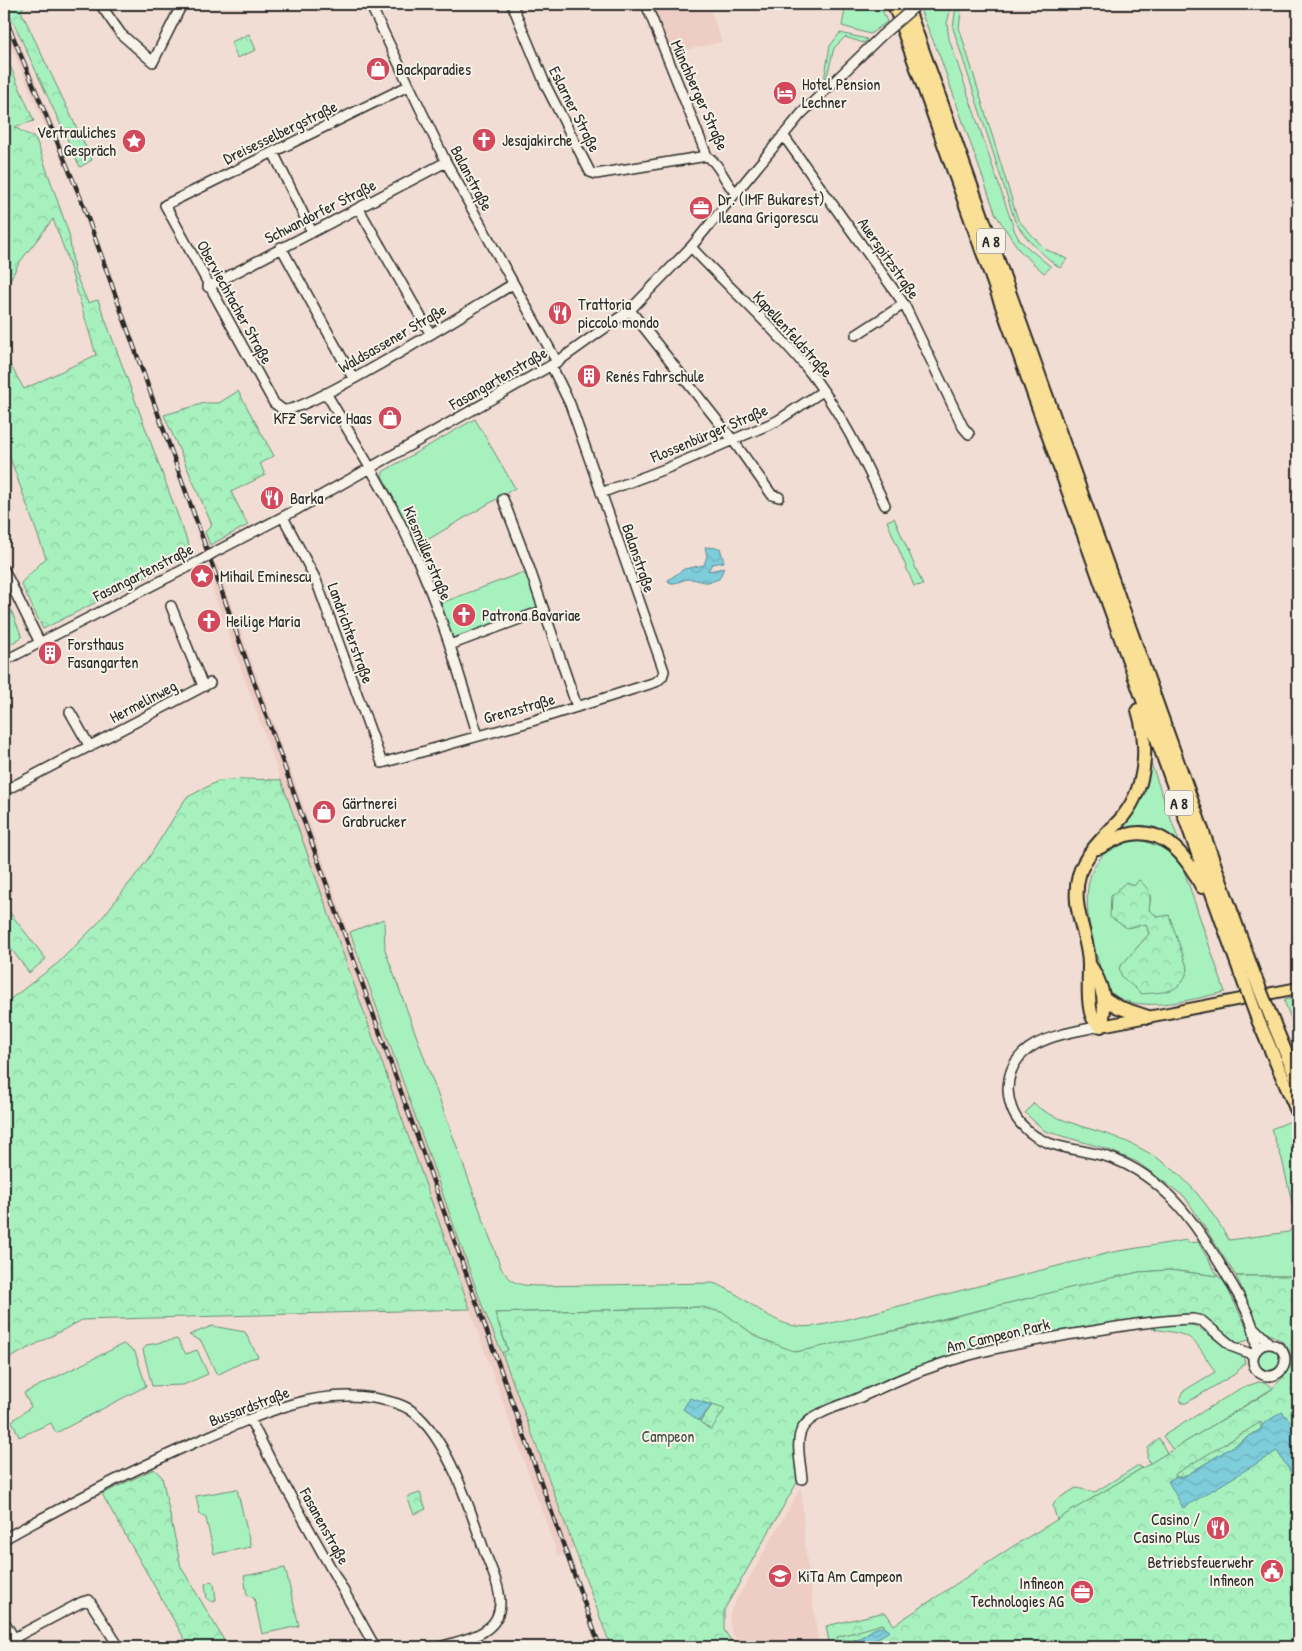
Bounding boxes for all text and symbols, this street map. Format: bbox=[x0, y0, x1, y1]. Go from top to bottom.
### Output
street label: Münchberger Straße bbox=[666, 36, 734, 154]
shop icon: Backparadies bbox=[365, 56, 391, 82]
place label: Backparadies bbox=[396, 58, 471, 80]
street label: Eslarner Straße bbox=[544, 62, 606, 156]
place label: Hotel Pension Lechner bbox=[802, 73, 880, 113]
hotel icon: Hotel Pension Lechner bbox=[772, 80, 798, 106]
street label: Dreisesselbergstraße bbox=[219, 95, 341, 169]
place label: Vertrauliches Gespräch bbox=[37, 121, 116, 161]
church icon: Jesajakirche bbox=[471, 127, 497, 153]
place icon: Vertrauliches Gespräch bbox=[121, 128, 147, 154]
place label: Jesajakirche bbox=[502, 129, 573, 151]
street label: Balanstraße bbox=[446, 141, 499, 215]
street label: Schwandorfer Straße bbox=[261, 173, 380, 249]
place label: Dr. (IMF Bukarest) Ileana Grigorescu bbox=[718, 188, 825, 228]
office icon: Dr. (IMF Bukarest) Ileana Grigorescu bbox=[688, 195, 714, 221]
street label: Auerspitzstraße bbox=[853, 213, 926, 304]
road number: A 8 bbox=[977, 228, 1005, 254]
street label: Oberviechtacher Straße bbox=[192, 236, 278, 368]
street label: Kapellenfeldstraße bbox=[748, 286, 838, 383]
place label: Trattoria piccolo mondo bbox=[578, 293, 659, 333]
street label: Waldsassener Straße bbox=[334, 298, 451, 378]
restaurant icon: Trattoria piccolo mondo bbox=[547, 300, 573, 326]
street label: Fasangartenstraße bbox=[444, 341, 551, 415]
building icon: Renés Fahrschule bbox=[576, 363, 602, 389]
place label: Renés Fahrschule bbox=[606, 365, 705, 387]
street label: Flossenbürger Straße bbox=[646, 398, 772, 468]
shop icon: KFZ Service Haas bbox=[377, 405, 403, 431]
place label: KFZ Service Haas bbox=[274, 407, 372, 429]
restaurant icon: Barka bbox=[259, 485, 285, 511]
place label: Barka bbox=[290, 487, 323, 509]
street label: Kiesmüllerstraße bbox=[398, 503, 458, 604]
street label: Balanstraße bbox=[617, 521, 661, 596]
street label: Fasangartenstraße bbox=[88, 537, 197, 607]
place icon: Mihail Eminescu bbox=[189, 563, 215, 589]
place label: Mihail Eminescu bbox=[220, 565, 312, 587]
street label: Landrichterstraße bbox=[323, 580, 380, 687]
church icon: Patrona Bavariae bbox=[451, 602, 477, 628]
place label: Patrona Bavariae bbox=[482, 604, 581, 626]
church icon: Heilige Maria bbox=[196, 608, 222, 634]
place label: Heilige Maria bbox=[226, 610, 300, 632]
place label: Forsthaus Fasangarten bbox=[67, 633, 139, 673]
building icon: Forsthaus Fasangarten bbox=[37, 640, 63, 666]
street label: Hermelinweg bbox=[106, 674, 180, 728]
street label: Grenzstraße bbox=[481, 687, 558, 729]
road number: A 8 bbox=[1165, 790, 1193, 816]
place label: Gärtnerei Grabrucker bbox=[342, 792, 407, 832]
shop icon: Gärtnerei Grabrucker bbox=[311, 799, 337, 825]
street label: Am Campeon Park bbox=[944, 1312, 1052, 1358]
street label: Bussardstraße bbox=[206, 1380, 293, 1431]
park label: Campeon bbox=[642, 1425, 694, 1447]
street label: Fasanenstraße bbox=[294, 1483, 355, 1569]
place label: Casino / Casino Plus bbox=[1133, 1508, 1200, 1548]
restaurant icon: Casino / Casino Plus bbox=[1205, 1515, 1231, 1541]
place label: Betriebsfeuerwehr Infineon bbox=[1147, 1551, 1254, 1591]
public building icon: Betriebsfeuerwehr Infineon bbox=[1259, 1558, 1285, 1584]
school or university icon: KiTa Am Campeon bbox=[767, 1563, 793, 1589]
place label: KiTa Am Campeon bbox=[798, 1565, 903, 1587]
place label: Infineon Technologies AG bbox=[970, 1572, 1064, 1612]
office icon: Infineon Technologies AG bbox=[1069, 1579, 1095, 1605]

